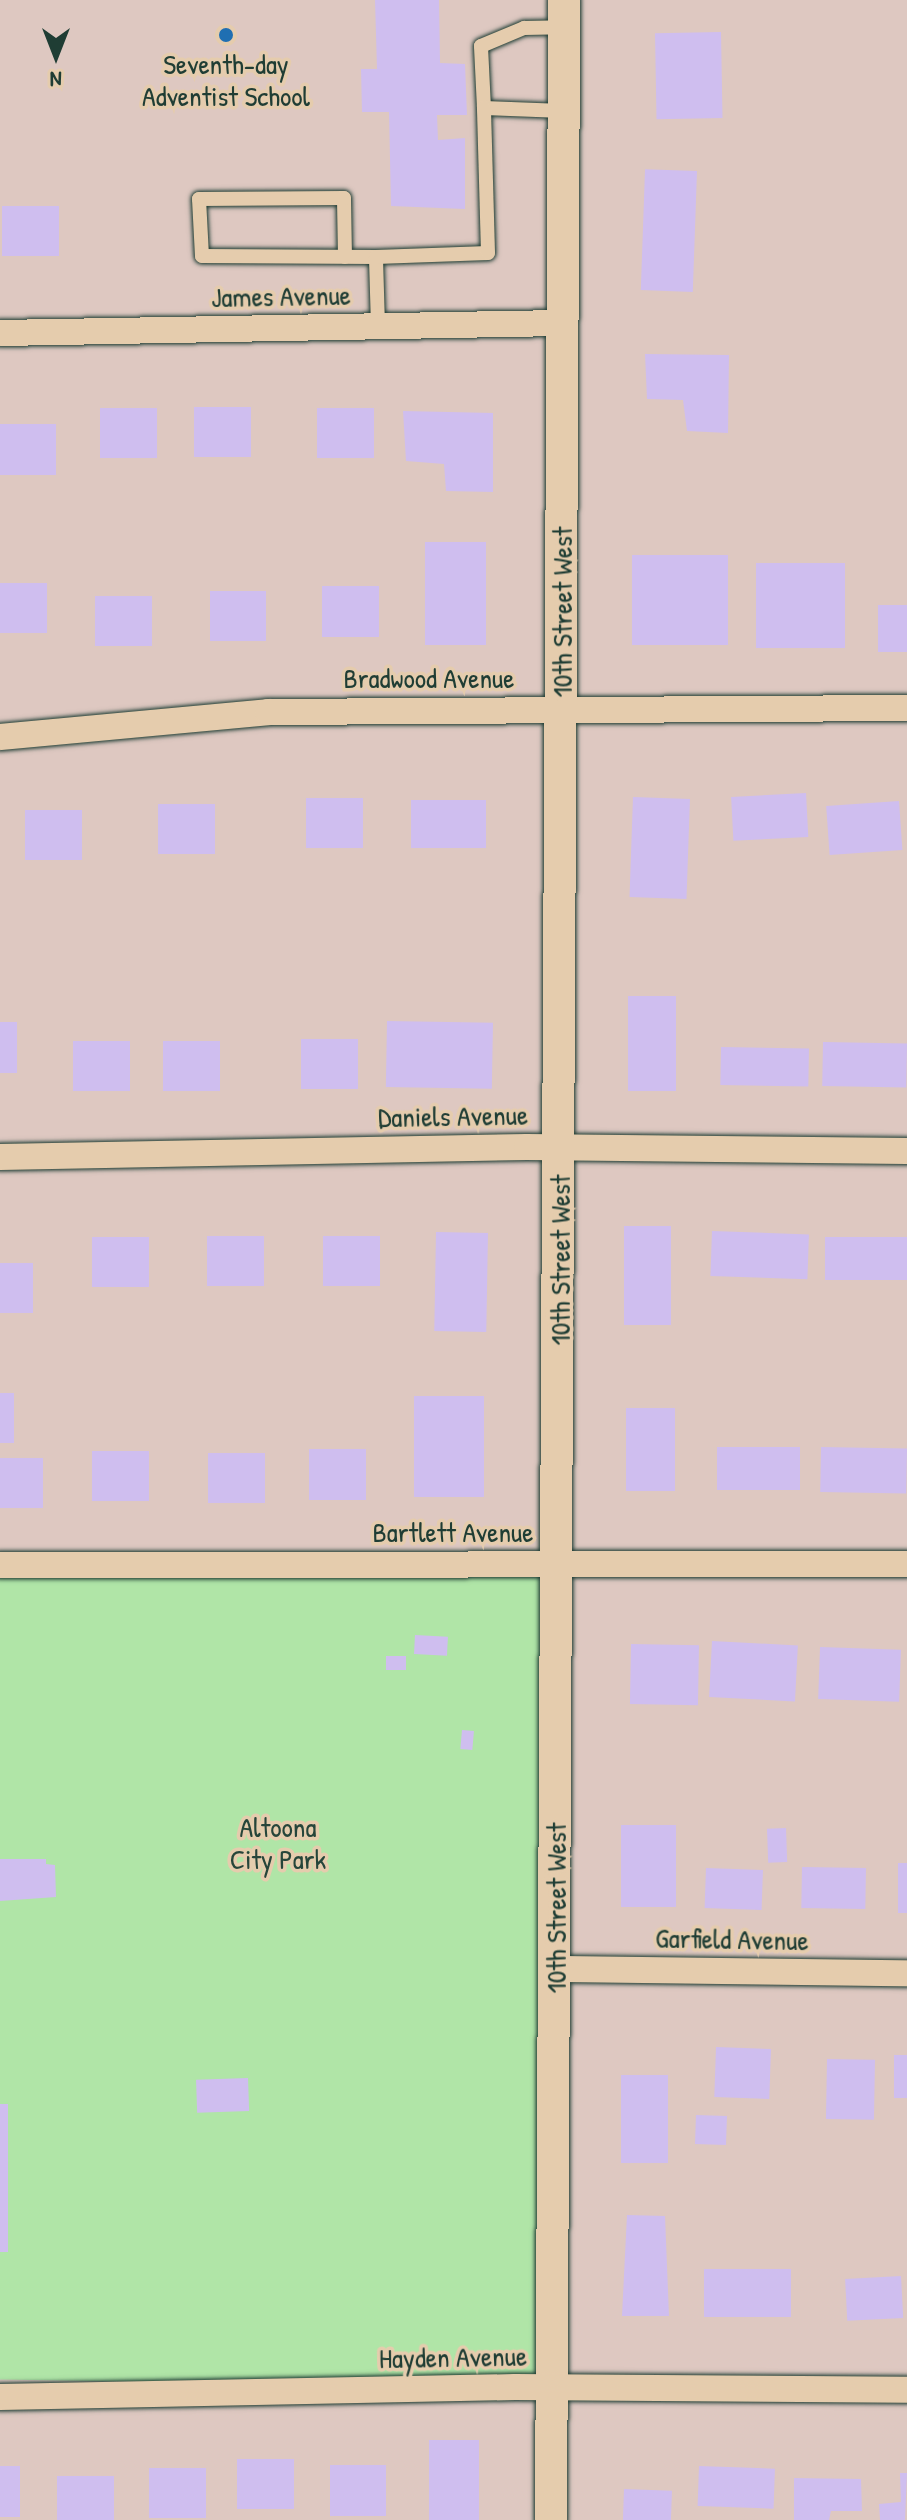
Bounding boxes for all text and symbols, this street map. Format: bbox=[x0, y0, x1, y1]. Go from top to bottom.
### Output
north arrow bbox=[16, 16, 96, 96]
marker: Seventh-day Adventist School bbox=[217, 26, 235, 44]
place label: Seventh-day Adventist School bbox=[142, 47, 310, 113]
text: N bbox=[50, 65, 62, 95]
street label: James Avenue bbox=[211, 278, 351, 314]
street label: 10th Street West bbox=[545, 527, 579, 697]
street label: Bradwood Avenue bbox=[344, 661, 514, 695]
street label: Daniels Avenue bbox=[378, 1098, 528, 1134]
street label: 10th Street West bbox=[543, 1175, 577, 1345]
street label: Bartlett Avenue bbox=[373, 1515, 533, 1549]
park label: Altoona City Park bbox=[230, 1810, 326, 1876]
street label: 10th Street West bbox=[539, 1823, 573, 1993]
street label: Garfield Avenue bbox=[655, 1921, 809, 1957]
street label: Hayden Avenue bbox=[379, 2339, 527, 2375]

